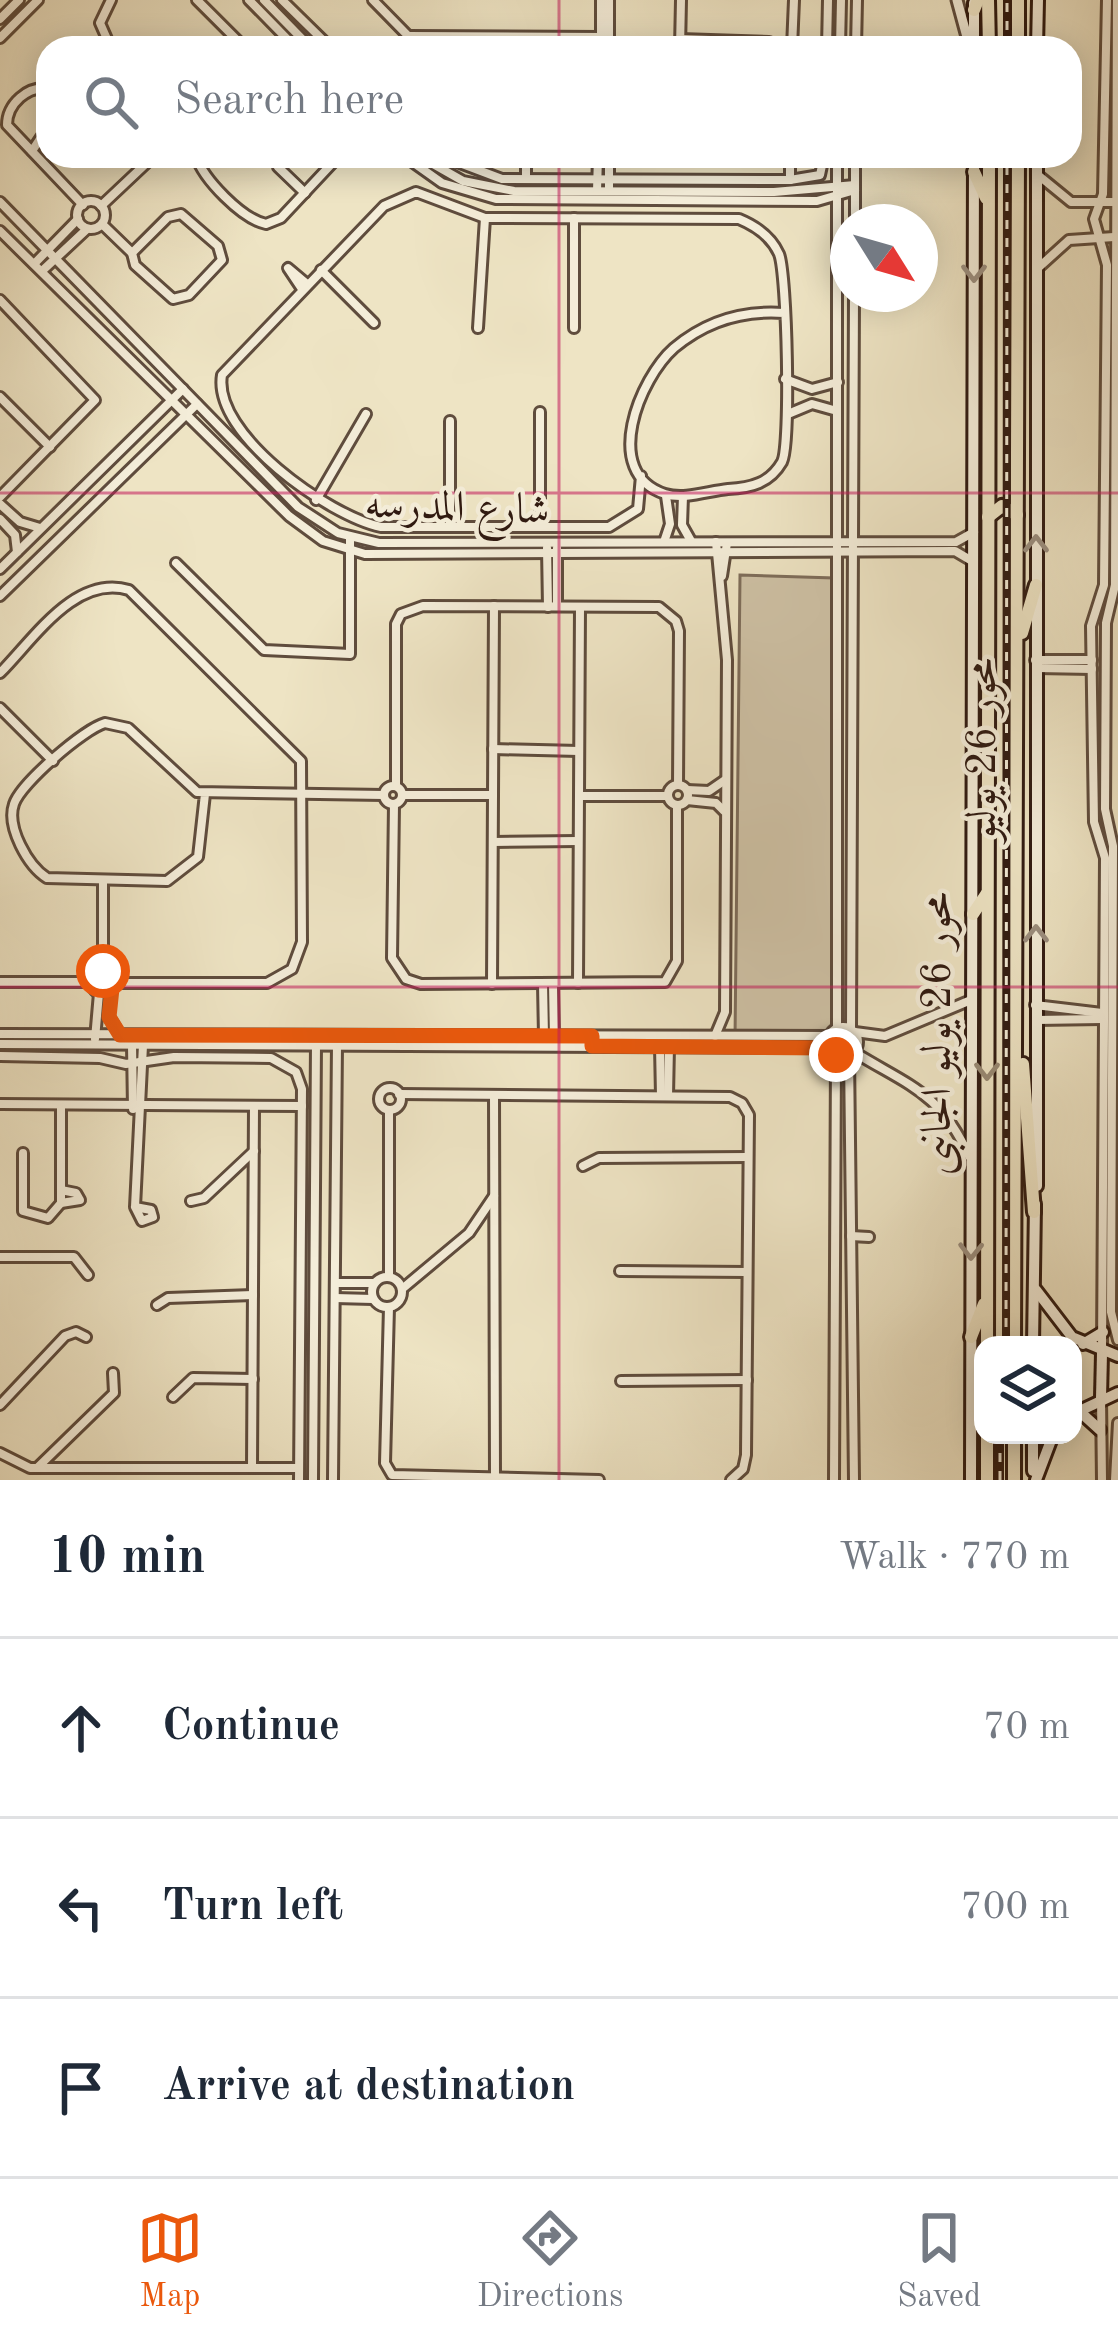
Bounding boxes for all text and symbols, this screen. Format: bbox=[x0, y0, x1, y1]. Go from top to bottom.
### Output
search box bbox=[36, 36, 1082, 168]
icon: search bbox=[78, 69, 144, 135]
text: Search here bbox=[174, 79, 404, 124]
north arrow bbox=[830, 204, 938, 312]
one-way arrow bbox=[961, 265, 987, 283]
street label: شارع المدرسه bbox=[363, 485, 550, 544]
one-way arrow bbox=[1023, 534, 1049, 552]
street label: محور 26 يوليو bbox=[963, 658, 1007, 846]
street label: محور 26 يوليو الجانبى bbox=[918, 892, 966, 1176]
one-way arrow bbox=[1023, 924, 1049, 942]
route start bbox=[76, 944, 130, 998]
route end bbox=[809, 1028, 863, 1082]
one-way arrow bbox=[974, 1063, 1000, 1081]
one-way arrow bbox=[958, 1243, 984, 1261]
map controls bbox=[974, 1336, 1082, 1444]
button: layers bbox=[974, 1336, 1082, 1444]
text: 10 min bbox=[48, 1533, 206, 1584]
text: Walk · 770 m bbox=[839, 1538, 1070, 1577]
icon: ahead bbox=[48, 1695, 114, 1761]
text: Continue bbox=[162, 1705, 340, 1750]
text: 70 m bbox=[983, 1708, 1070, 1747]
icon: left bbox=[48, 1875, 114, 1941]
text: Turn left bbox=[162, 1885, 343, 1930]
text: 700 m bbox=[960, 1888, 1070, 1927]
icon: arrive bbox=[48, 2055, 114, 2121]
text: Arrive at destination bbox=[162, 2065, 575, 2110]
tab: Map bbox=[137, 2205, 203, 2318]
tab: Directions bbox=[477, 2205, 623, 2318]
tab: Saved bbox=[897, 2205, 981, 2318]

